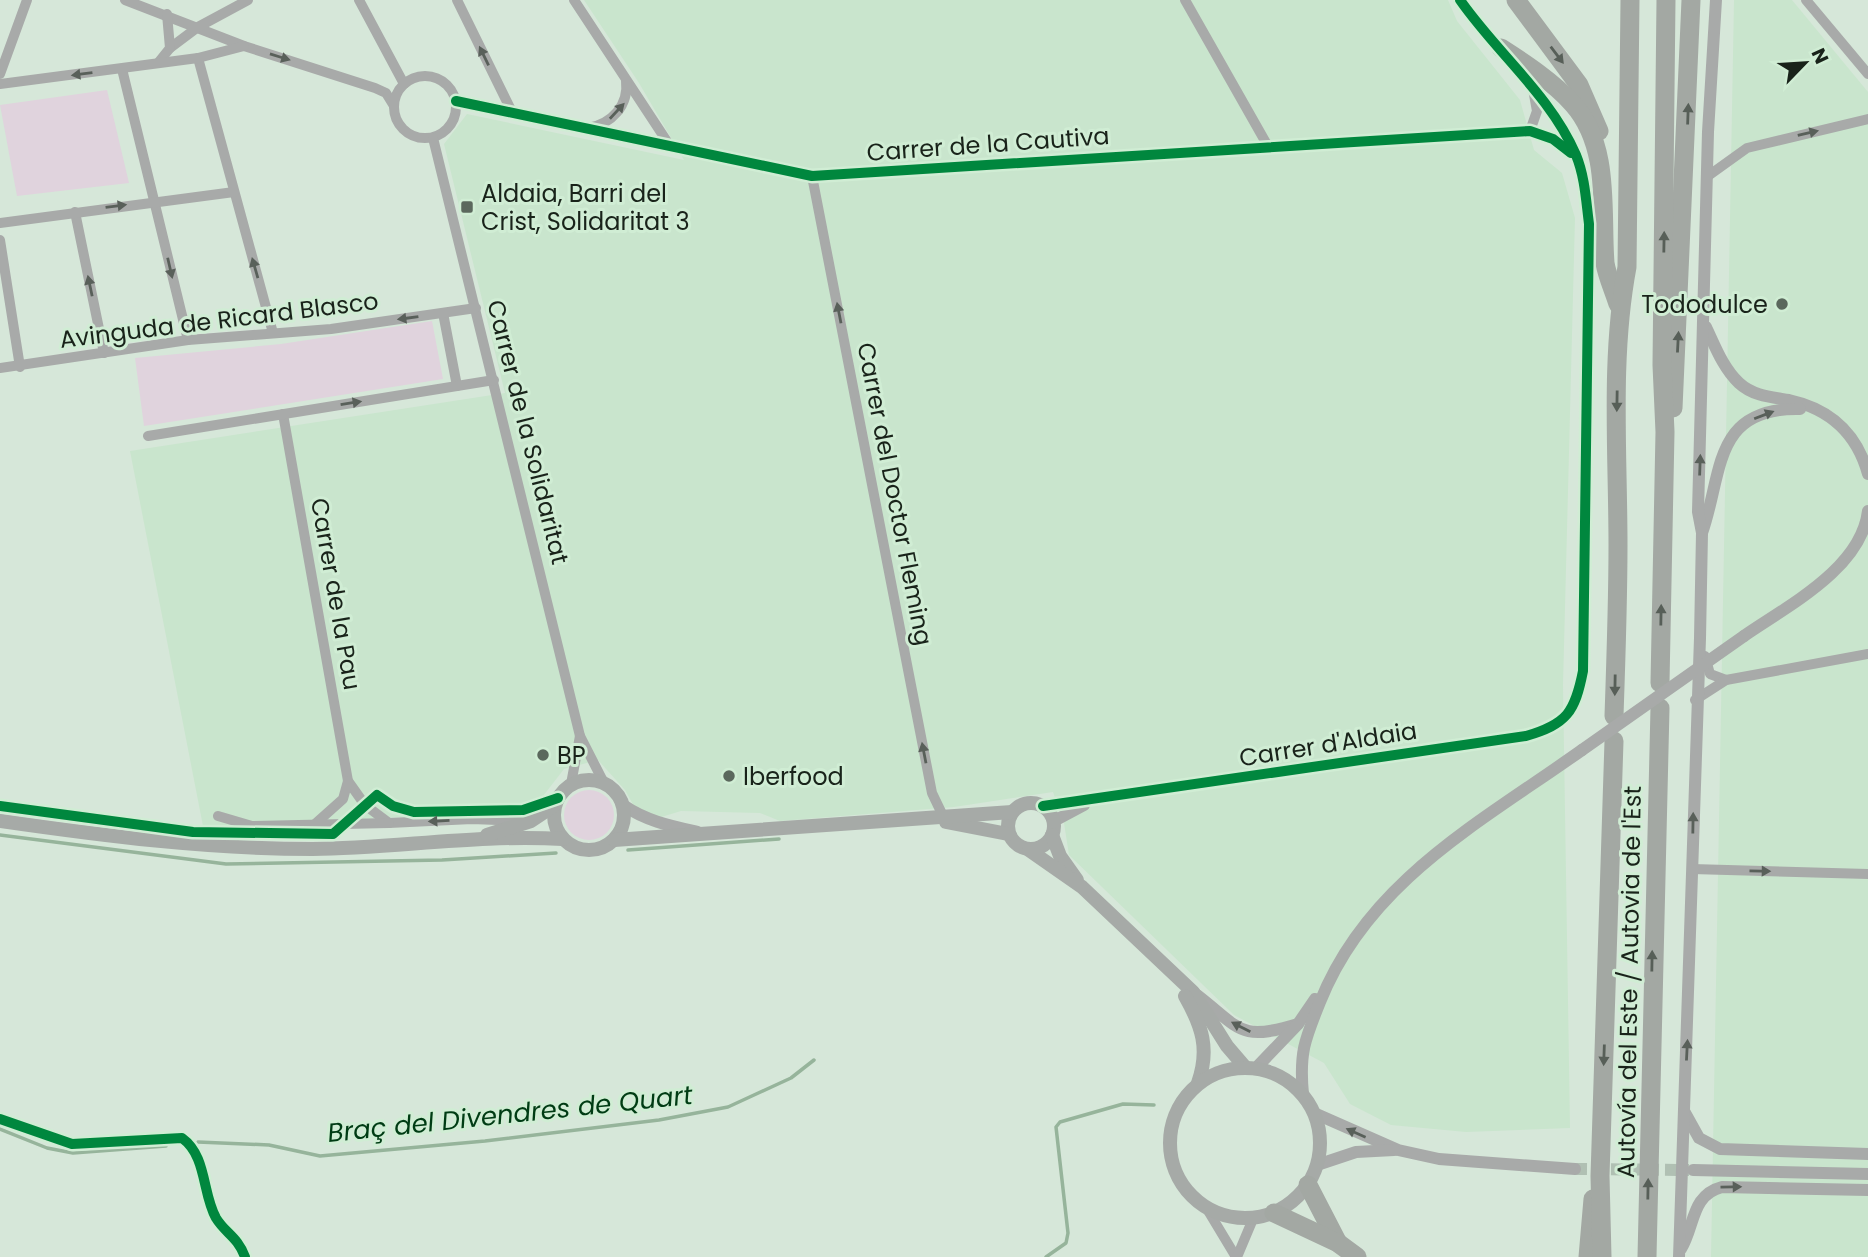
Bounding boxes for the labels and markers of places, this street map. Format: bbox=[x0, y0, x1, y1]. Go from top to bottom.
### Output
place label: Aldaia, Barri del Crist, Solidaritat 3 bbox=[481, 177, 690, 238]
marker: Aldaia, Barri del Crist, Solidaritat 3 bbox=[459, 199, 475, 215]
place label: Tododulce bbox=[1641, 288, 1768, 321]
marker: Tododulce bbox=[1774, 296, 1790, 312]
place label: BP bbox=[557, 739, 586, 772]
marker: BP bbox=[535, 747, 551, 763]
place label: Iberfood bbox=[743, 760, 844, 793]
marker: Iberfood bbox=[721, 768, 737, 784]

